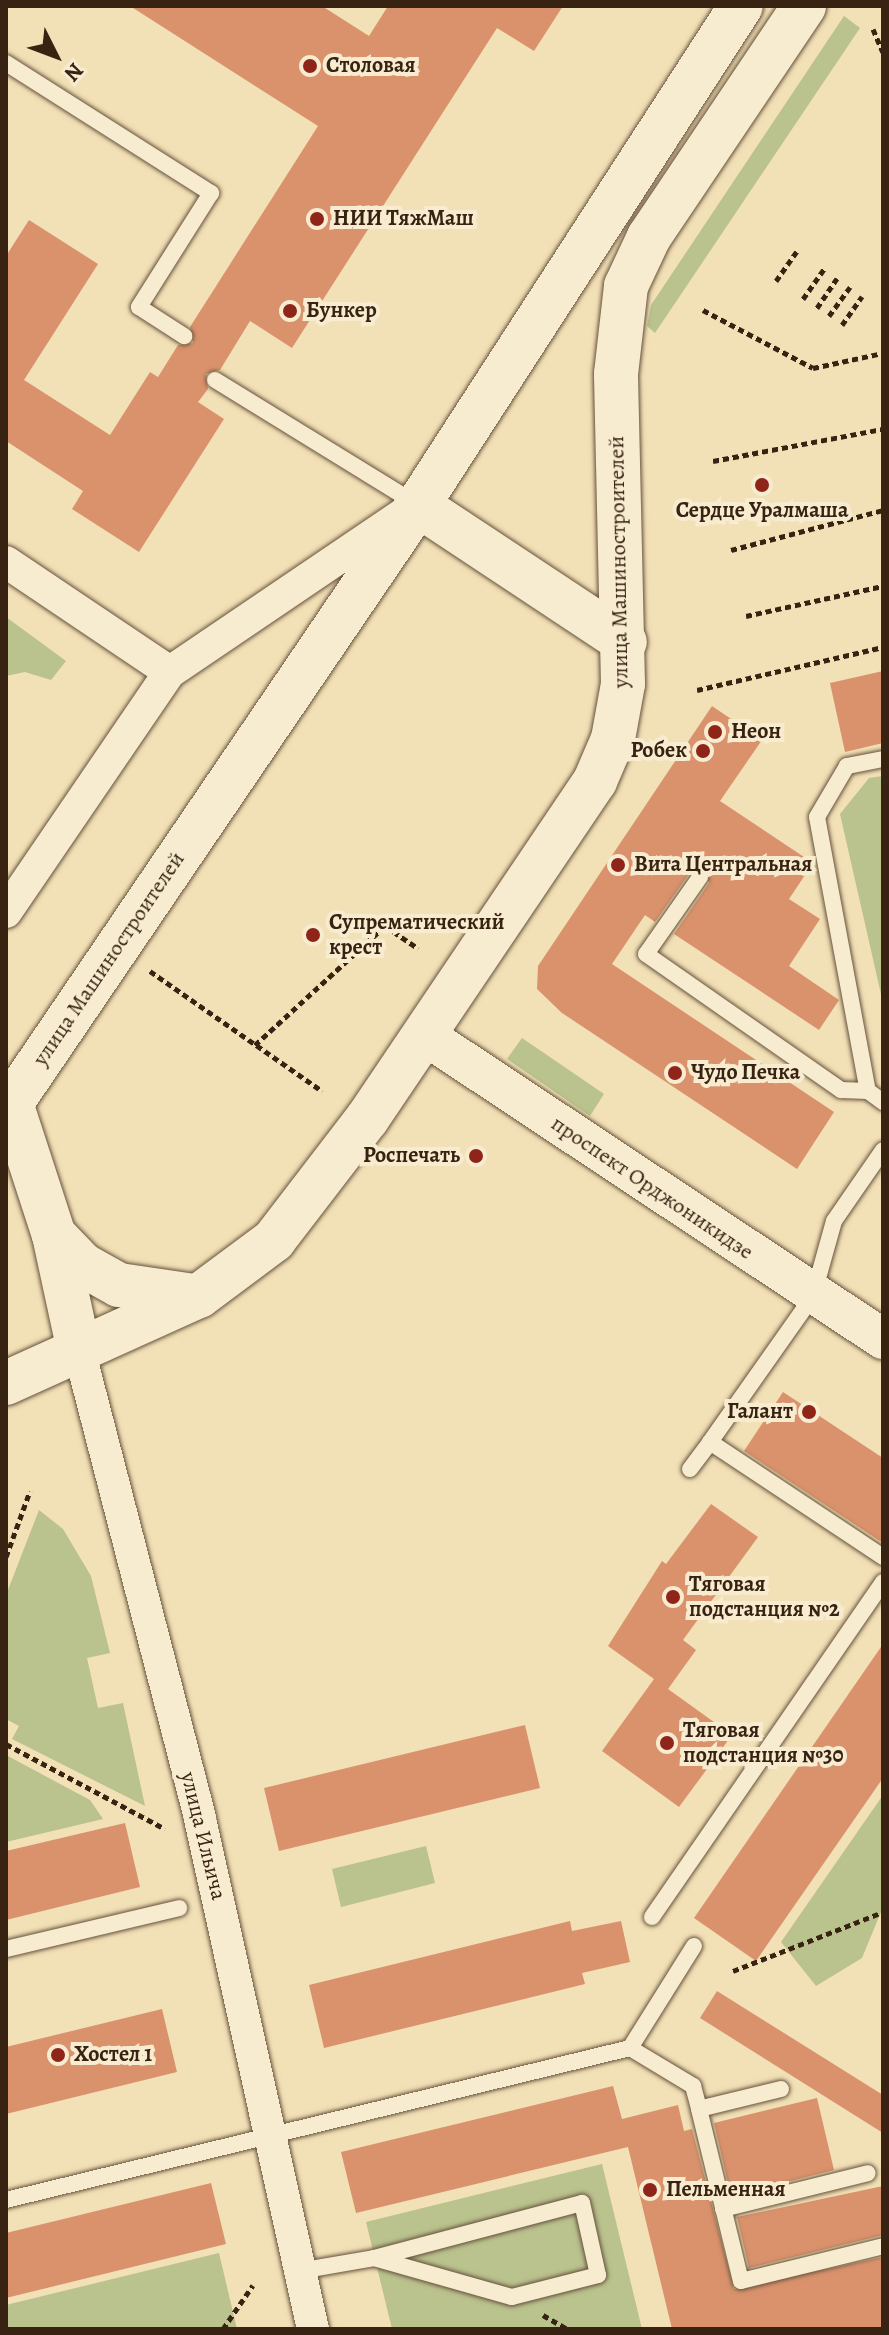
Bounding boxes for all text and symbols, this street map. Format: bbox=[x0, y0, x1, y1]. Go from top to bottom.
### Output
north arrow bbox=[16, 16, 96, 96]
place label: Столовая bbox=[326, 53, 416, 79]
text: N bbox=[57, 56, 90, 88]
marker: Столовая bbox=[301, 57, 319, 75]
place label: НИИ ТяжМаш bbox=[333, 206, 474, 232]
marker: НИИ ТяжМаш bbox=[308, 210, 326, 228]
place label: Бункер bbox=[306, 298, 377, 324]
marker: Бункер bbox=[281, 302, 299, 320]
street label: улица Машиностроителей bbox=[604, 436, 634, 688]
marker: Сердце Уралмаша bbox=[753, 476, 771, 494]
place label: Сердце Уралмаша bbox=[676, 498, 848, 524]
place label: Неон bbox=[731, 719, 781, 745]
marker: Неон bbox=[706, 723, 724, 741]
place label: Робек bbox=[630, 738, 687, 764]
marker: Робек bbox=[694, 742, 712, 760]
street label: улица Машиностроителей bbox=[27, 847, 191, 1071]
place label: Вита Центральная bbox=[634, 852, 812, 878]
marker: Вита Центральная bbox=[609, 856, 627, 874]
place label: Супрематический крест bbox=[329, 909, 505, 960]
marker: Супрематический крест bbox=[304, 926, 322, 944]
place label: Чудо Печка bbox=[691, 1060, 800, 1086]
marker: Чудо Печка bbox=[666, 1064, 684, 1082]
street label: проспект Орджоникидзе bbox=[546, 1111, 758, 1265]
place label: Роспечать bbox=[363, 1143, 460, 1169]
marker: Роспечать bbox=[467, 1147, 485, 1165]
place label: Галант bbox=[727, 1399, 793, 1425]
marker: Галант bbox=[800, 1403, 818, 1421]
place label: Тяговая подстанция №2 bbox=[689, 1571, 840, 1622]
marker: Тяговая подстанция №2 bbox=[664, 1588, 682, 1606]
place label: Тяговая подстанция №30 bbox=[683, 1717, 844, 1768]
marker: Тяговая подстанция №30 bbox=[658, 1734, 676, 1752]
street label: улица Ильича bbox=[174, 1769, 232, 1903]
place label: Хостел 1 bbox=[74, 2042, 152, 2068]
marker: Хостел 1 bbox=[49, 2046, 67, 2064]
place label: Пельменная bbox=[666, 2177, 786, 2203]
marker: Пельменная bbox=[641, 2181, 659, 2199]

